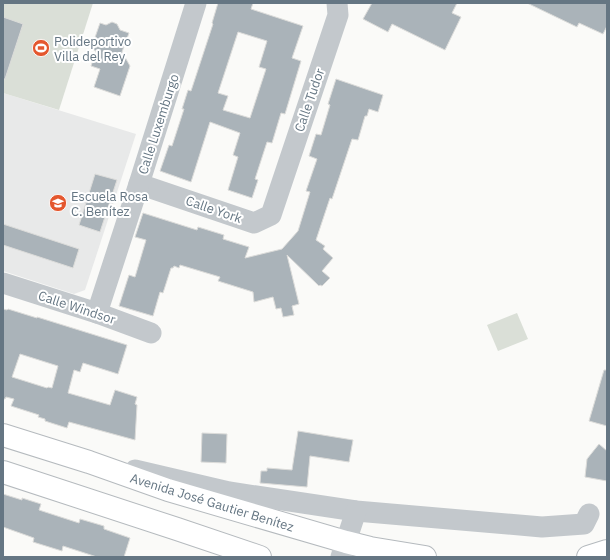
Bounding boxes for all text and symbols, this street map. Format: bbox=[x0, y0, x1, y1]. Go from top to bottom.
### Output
place label: Polideportivo Villa del Rey bbox=[54, 33, 131, 65]
sports icon: Polideportivo Villa del Rey bbox=[31, 38, 51, 58]
street label: Calle Tudor bbox=[291, 66, 328, 134]
street label: Calle Luxemburgo bbox=[134, 72, 183, 176]
place label: Escuela Rosa C. Benítez bbox=[71, 188, 148, 220]
street label: Calle York bbox=[184, 192, 244, 227]
school or university icon: Escuela Rosa C. Benítez bbox=[48, 193, 68, 213]
street label: Calle Windsor bbox=[36, 287, 118, 328]
street label: Avenida José Gautier Benítez bbox=[128, 469, 296, 535]

